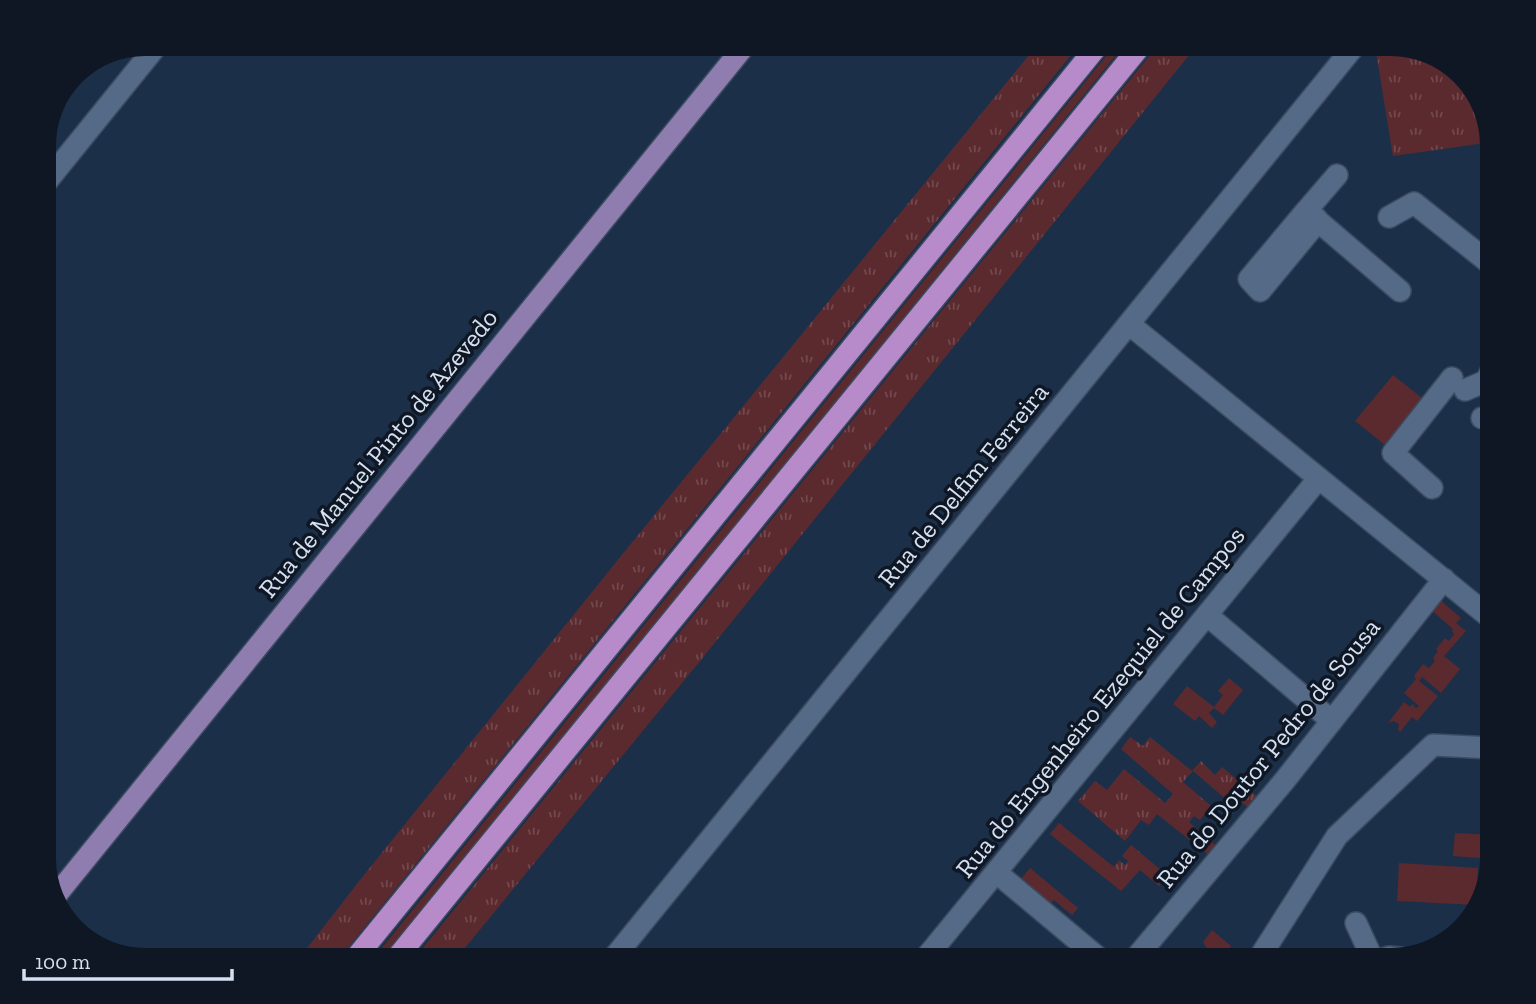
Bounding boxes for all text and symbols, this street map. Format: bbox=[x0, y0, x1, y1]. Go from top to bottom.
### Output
street label: Rua de Manuel Pinto de Azevedo bbox=[252, 302, 504, 604]
street label: Rua de Delfim Ferreira bbox=[871, 376, 1055, 593]
street label: Rua do Engenheiro Ezequiel de Campos bbox=[949, 520, 1251, 884]
street label: Rua do Doutor Pedro de Sousa bbox=[1149, 611, 1387, 894]
scale bar bbox=[24, 937, 233, 981]
text: 100 m bbox=[35, 949, 90, 974]

